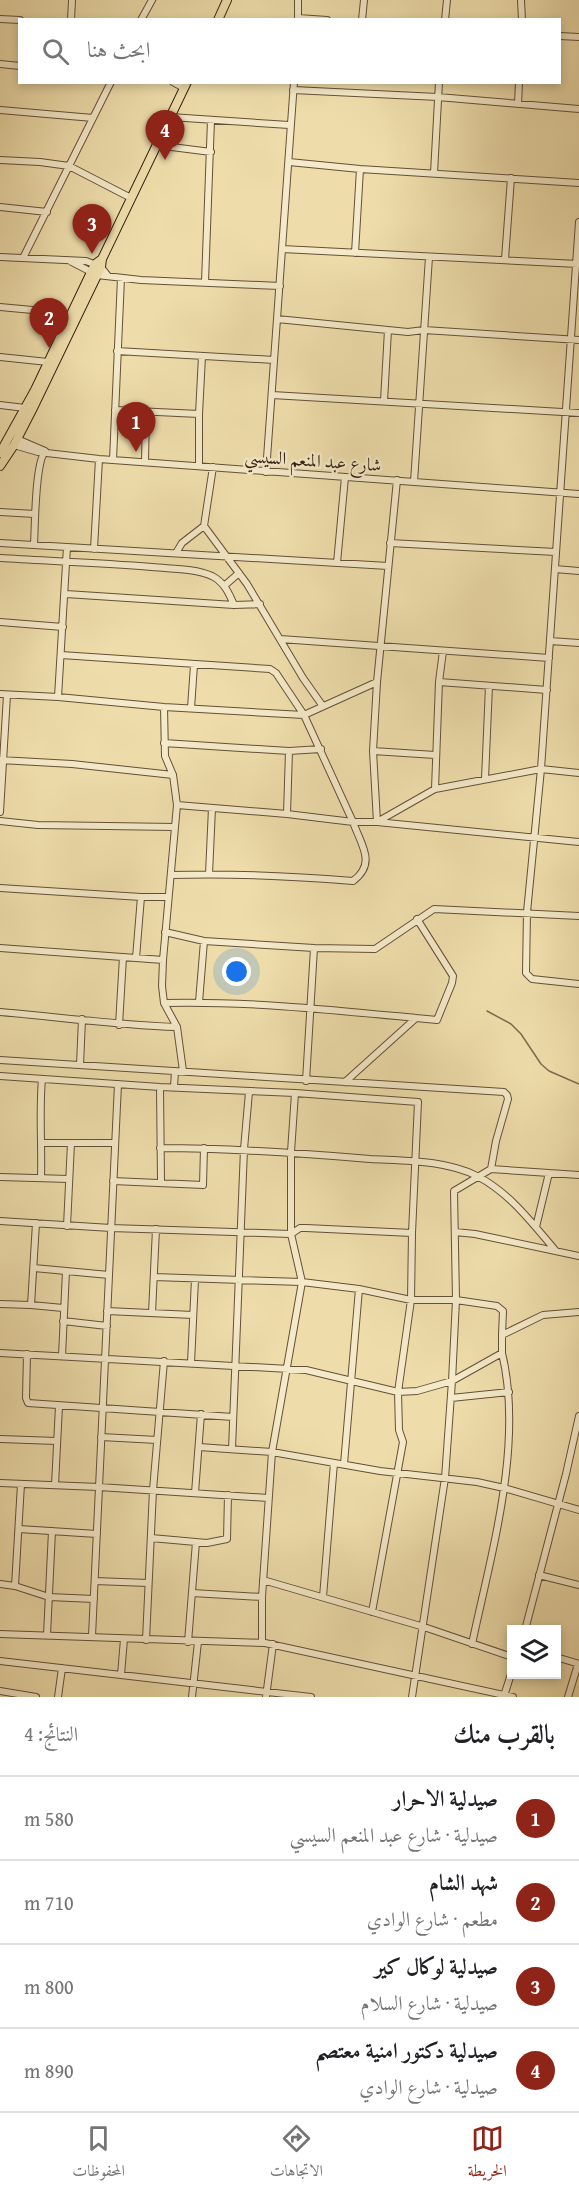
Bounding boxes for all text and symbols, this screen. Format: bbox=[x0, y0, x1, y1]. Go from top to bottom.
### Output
search box bbox=[18, 18, 561, 84]
text: ابحث هنا bbox=[87, 33, 151, 65]
icon: search bbox=[39, 35, 72, 68]
pin: 4 bbox=[146, 110, 184, 160]
pin: 3 bbox=[72, 204, 112, 254]
pin: 2 bbox=[29, 298, 68, 348]
pin: 1 bbox=[116, 402, 156, 452]
street label: شارع عبد المنعم السيسي bbox=[243, 442, 382, 482]
your location bbox=[222, 957, 251, 986]
map controls bbox=[507, 1625, 561, 1679]
button: layers bbox=[507, 1625, 561, 1679]
text: بالقرب منك bbox=[453, 1714, 555, 1753]
text: النتائج: 4 bbox=[24, 1719, 78, 1748]
text: صيدلية الاحرار bbox=[393, 1782, 498, 1814]
text: 580 m bbox=[24, 1804, 74, 1833]
text: 1 bbox=[530, 1804, 541, 1833]
text: صيدلية · شارع عبد المنعم السيسي bbox=[290, 1820, 498, 1849]
text: شهد الشام bbox=[429, 1866, 498, 1898]
text: 710 m bbox=[24, 1888, 74, 1917]
text: 2 bbox=[530, 1888, 541, 1917]
text: مطعم · شارع الوادي bbox=[367, 1904, 498, 1933]
text: صيدلية لوكال كير bbox=[375, 1950, 498, 1982]
text: 800 m bbox=[24, 1972, 74, 2001]
text: 3 bbox=[530, 1972, 541, 2001]
text: صيدلية · شارع السلام bbox=[360, 1988, 498, 2017]
text: صيدلية دكتور امنية معتصم bbox=[315, 2034, 498, 2066]
text: 890 m bbox=[24, 2056, 74, 2085]
text: 4 bbox=[530, 2056, 541, 2085]
text: صيدلية · شارع الوادي bbox=[359, 2072, 498, 2101]
tab: المحفوظات bbox=[72, 2122, 125, 2186]
tab: الاتجاهات bbox=[270, 2122, 323, 2186]
tab: الخريطة bbox=[468, 2122, 507, 2186]

